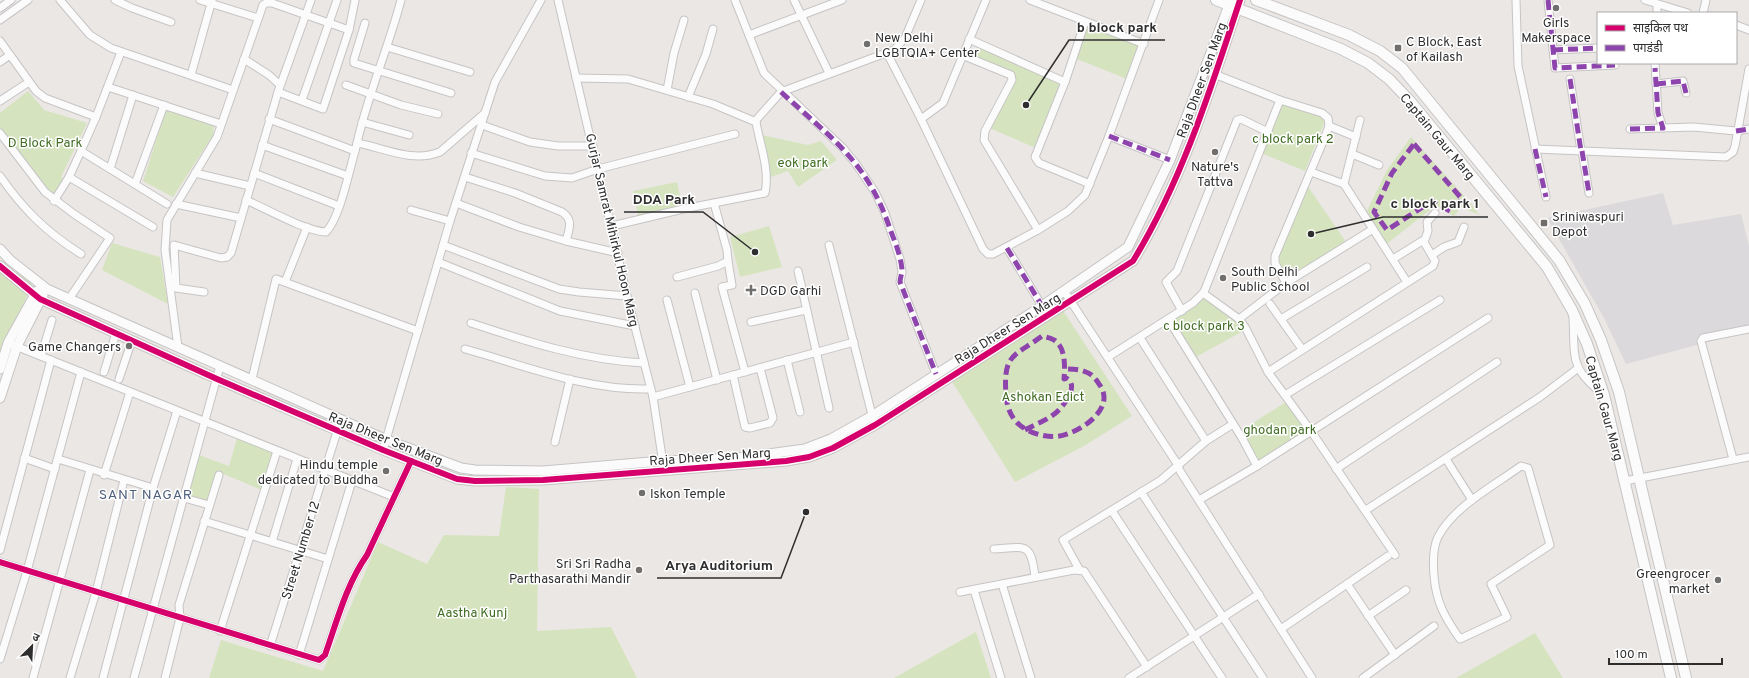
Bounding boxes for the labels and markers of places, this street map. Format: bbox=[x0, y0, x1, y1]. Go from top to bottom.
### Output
marker: Girls Makerspace bbox=[1551, 3, 1561, 13]
callout: b block park bbox=[1069, 14, 1165, 40]
place label: Girls Makerspace bbox=[1521, 16, 1591, 47]
place label: New Delhi LGBTQIA+ Center bbox=[875, 31, 979, 62]
place label: C Block, East of Kailash bbox=[1406, 35, 1482, 66]
marker: New Delhi LGBTQIA+ Center bbox=[862, 39, 872, 49]
marker: C Block, East of Kailash bbox=[1393, 43, 1403, 53]
marker: Nature's Tattva bbox=[1210, 147, 1220, 157]
place label: Nature's Tattva bbox=[1191, 160, 1239, 191]
callout: DDA Park bbox=[624, 186, 703, 212]
callout: c block park 1 bbox=[1383, 191, 1488, 217]
place label: Sriniwaspuri Depot bbox=[1552, 210, 1624, 241]
marker: Sriniwaspuri Depot bbox=[1539, 218, 1549, 228]
place label: South Delhi Public School bbox=[1231, 265, 1310, 296]
marker: South Delhi Public School bbox=[1218, 273, 1228, 283]
marker: DGD Garhi bbox=[745, 284, 757, 296]
place label: DGD Garhi bbox=[760, 284, 821, 300]
place label: Game Changers bbox=[28, 340, 121, 356]
marker: Game Changers bbox=[124, 341, 134, 351]
place label: Hindu temple dedicated to Buddha bbox=[258, 458, 378, 489]
marker: Hindu temple dedicated to Buddha bbox=[381, 466, 391, 476]
place label: Iskon Temple bbox=[650, 487, 726, 503]
marker: Iskon Temple bbox=[637, 488, 647, 498]
callout: Arya Auditorium bbox=[657, 552, 781, 578]
place label: Sri Sri Radha Parthasarathi Mandir bbox=[509, 557, 631, 588]
marker: Sri Sri Radha Parthasarathi Mandir bbox=[634, 565, 644, 575]
place label: Greengrocer market bbox=[1636, 567, 1710, 598]
marker: Greengrocer market bbox=[1713, 575, 1723, 585]

